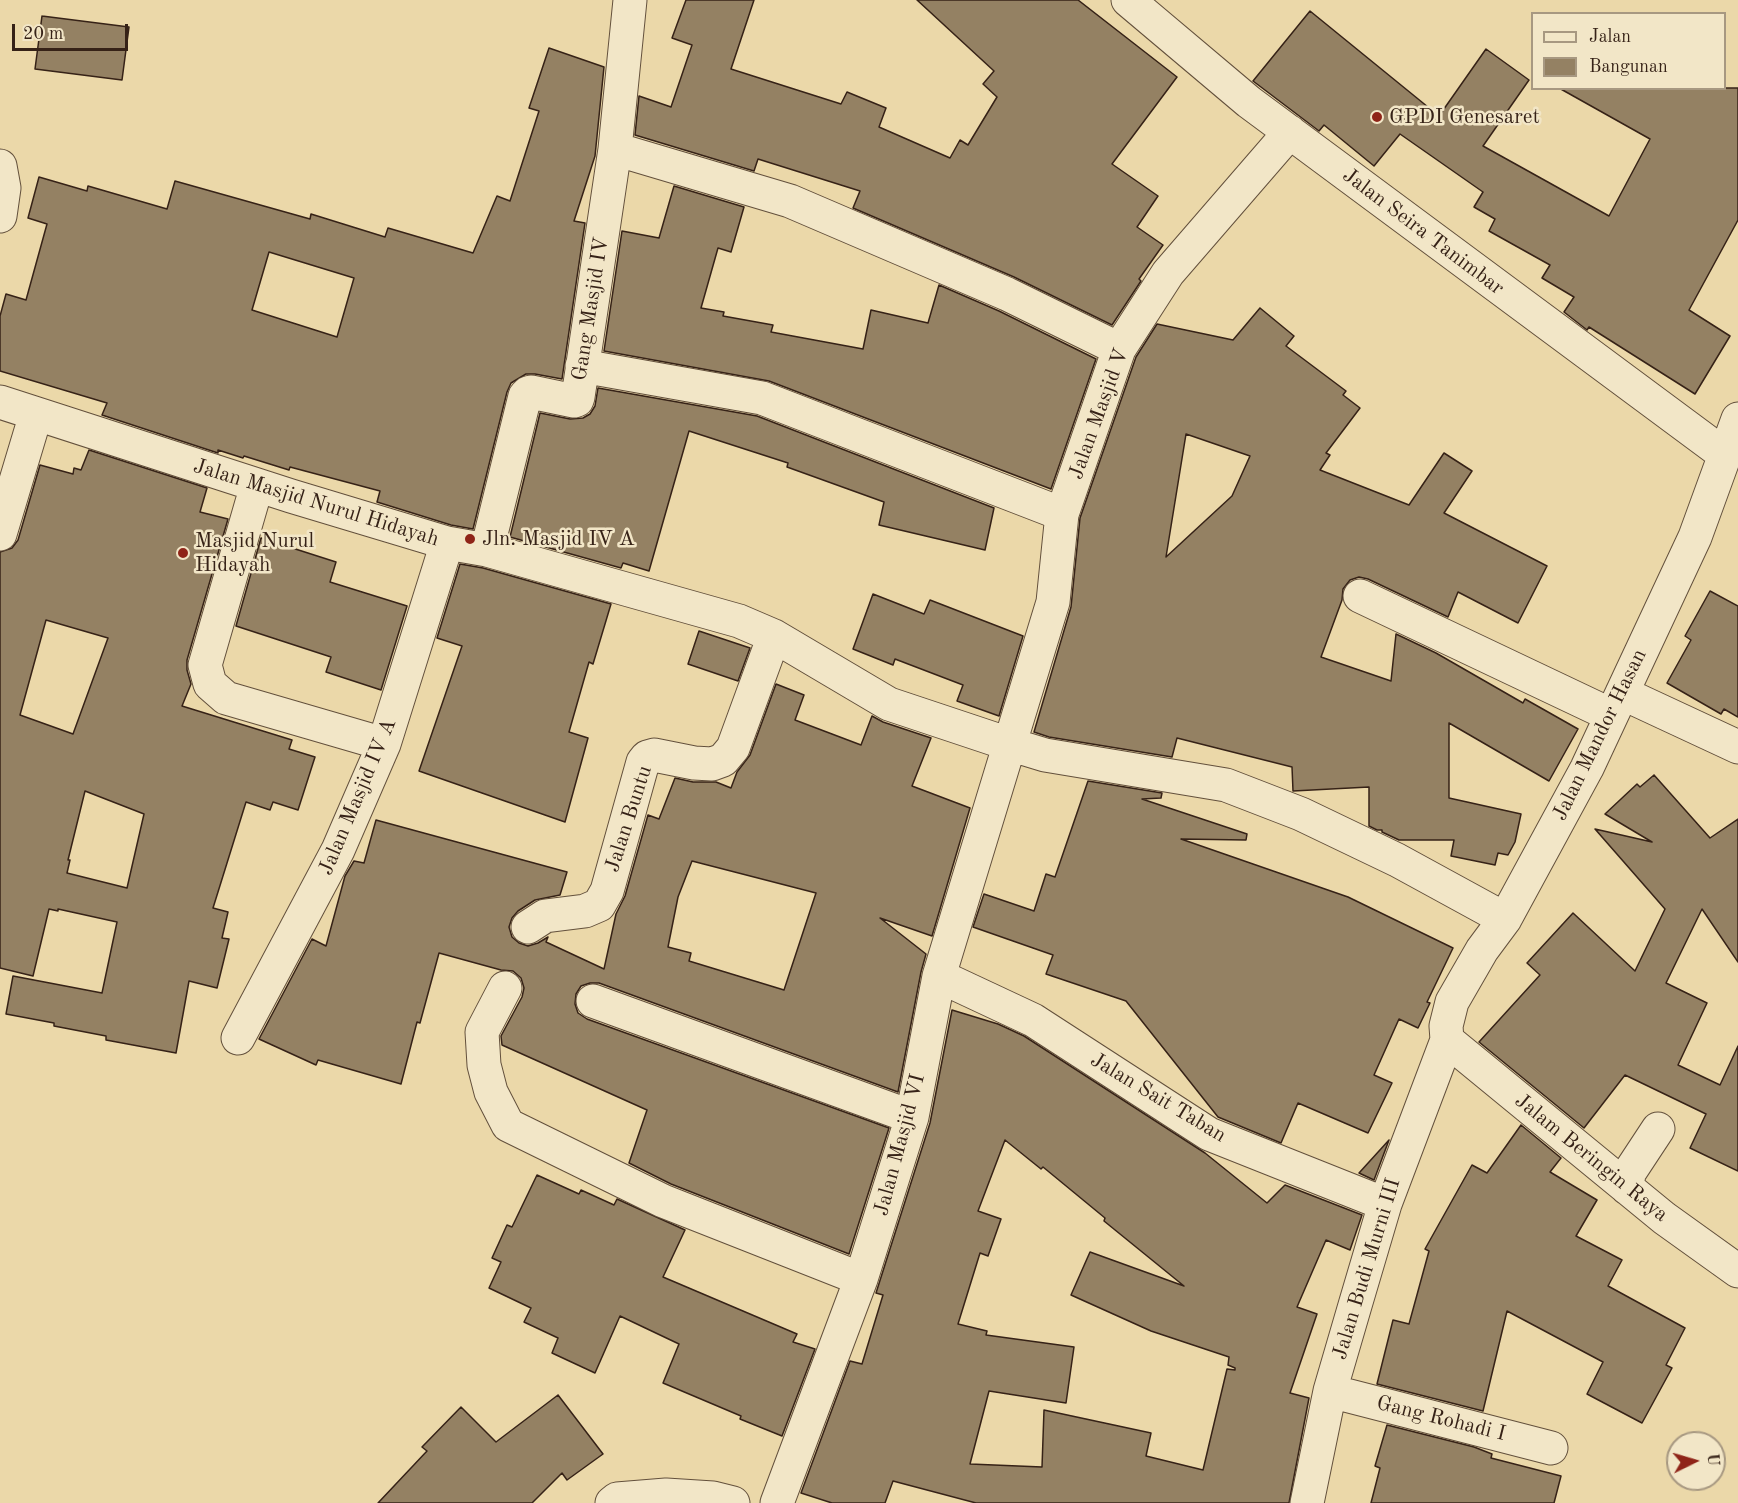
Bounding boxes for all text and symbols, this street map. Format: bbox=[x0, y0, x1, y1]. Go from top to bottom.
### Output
scale bar bbox=[15, 12, 130, 50]
legend bbox=[1531, 12, 1726, 90]
text: 20 m bbox=[23, 25, 63, 43]
text: Jalan bbox=[1589, 28, 1631, 46]
text: Bangunan bbox=[1589, 58, 1668, 76]
place label: GPDI Genesaret bbox=[1389, 104, 1540, 130]
marker: GPDI Genesaret bbox=[1370, 110, 1384, 124]
street label: Jalan Seira Tanimbar bbox=[1337, 163, 1509, 301]
street label: Gang Masjid IV bbox=[567, 235, 615, 383]
street label: Jalan Masjid V bbox=[1064, 345, 1134, 483]
street label: Jalan Masjid Nurul Hidayah bbox=[190, 454, 442, 552]
place label: Jln. Masjid IV A bbox=[482, 526, 635, 552]
place label: Masjid Nurul Hidayah bbox=[195, 528, 314, 578]
marker: Jln. Masjid IV A bbox=[463, 532, 477, 546]
marker: Masjid Nurul Hidayah bbox=[176, 546, 190, 560]
street label: Jalan Mandor Hasan bbox=[1547, 645, 1653, 825]
street label: Jalan Masjid IV A bbox=[314, 715, 402, 879]
street label: Jalan Buntu bbox=[600, 763, 658, 875]
street label: Jalan Sait Taban bbox=[1086, 1048, 1230, 1148]
street label: Jalan Masjid VI bbox=[869, 1071, 931, 1219]
street label: Jalam Beringin Raya bbox=[1509, 1088, 1673, 1228]
street label: Jalan Budi Murni III bbox=[1327, 1175, 1407, 1363]
street label: Gang Rohadi I bbox=[1374, 1391, 1508, 1447]
north arrow bbox=[1666, 1431, 1726, 1491]
text: U bbox=[1703, 1453, 1720, 1467]

